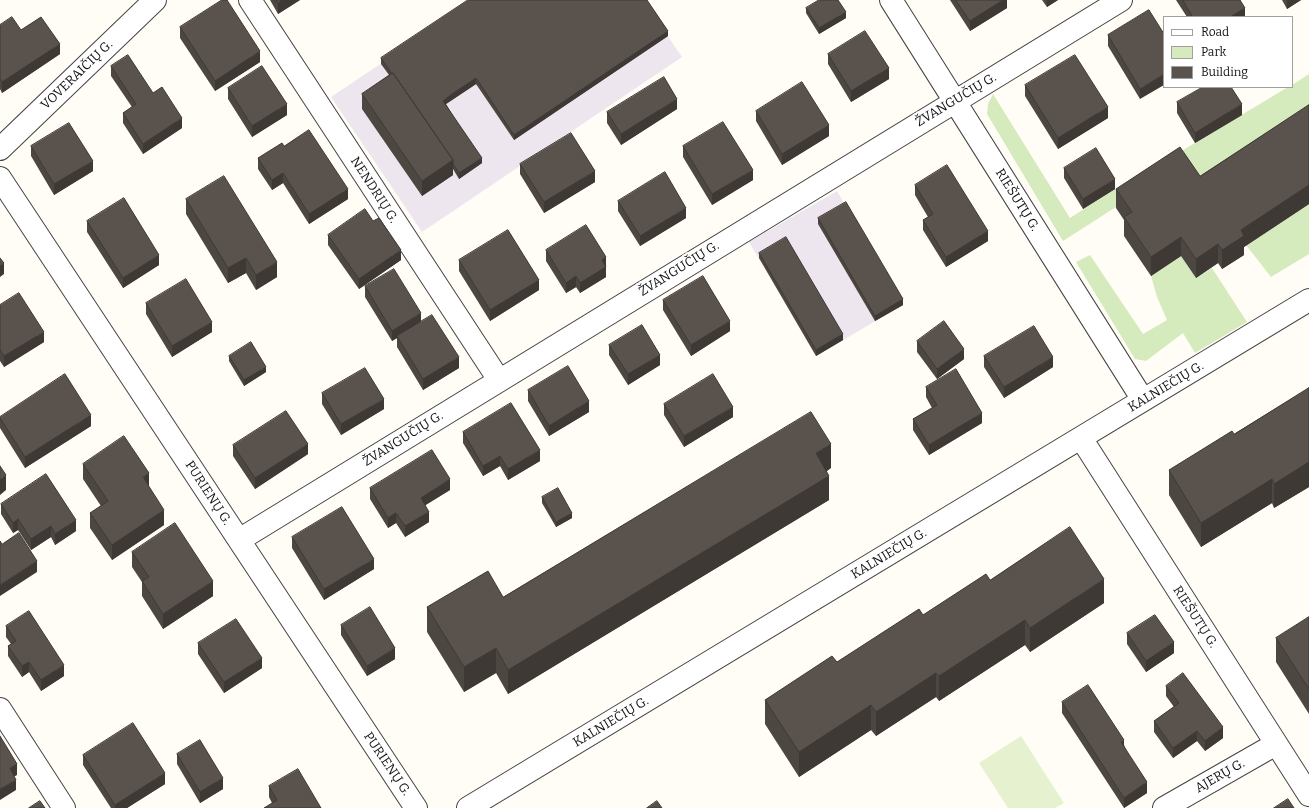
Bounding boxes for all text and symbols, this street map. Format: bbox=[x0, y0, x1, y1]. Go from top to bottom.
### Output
legend bbox=[1163, 16, 1293, 88]
text: Road bbox=[1201, 25, 1229, 39]
street label: VOVERAIČIŲ G. bbox=[38, 37, 116, 113]
text: Park bbox=[1201, 45, 1226, 59]
text: Building bbox=[1201, 65, 1248, 79]
street label: ŽVANGUČIŲ G. bbox=[913, 70, 999, 130]
street label: NENDRIŲ G. bbox=[347, 154, 401, 226]
street label: RIEŠUTŲ G. bbox=[992, 166, 1042, 234]
street label: ŽVANGUČIŲ G. bbox=[636, 238, 722, 300]
street label: KALNIEČIŲ G. bbox=[1125, 358, 1207, 416]
street label: ŽVANGUČIŲ G. bbox=[360, 408, 446, 470]
street label: PURIENŲ G. bbox=[182, 458, 234, 528]
street label: KALNIEČIŲ G. bbox=[848, 525, 930, 583]
street label: RIEŠUTŲ G. bbox=[1169, 583, 1221, 651]
street label: KALNIEČIŲ G. bbox=[570, 693, 652, 751]
street label: PURIENŲ G. bbox=[360, 729, 414, 799]
street label: AJERŲ G. bbox=[1193, 756, 1247, 796]

